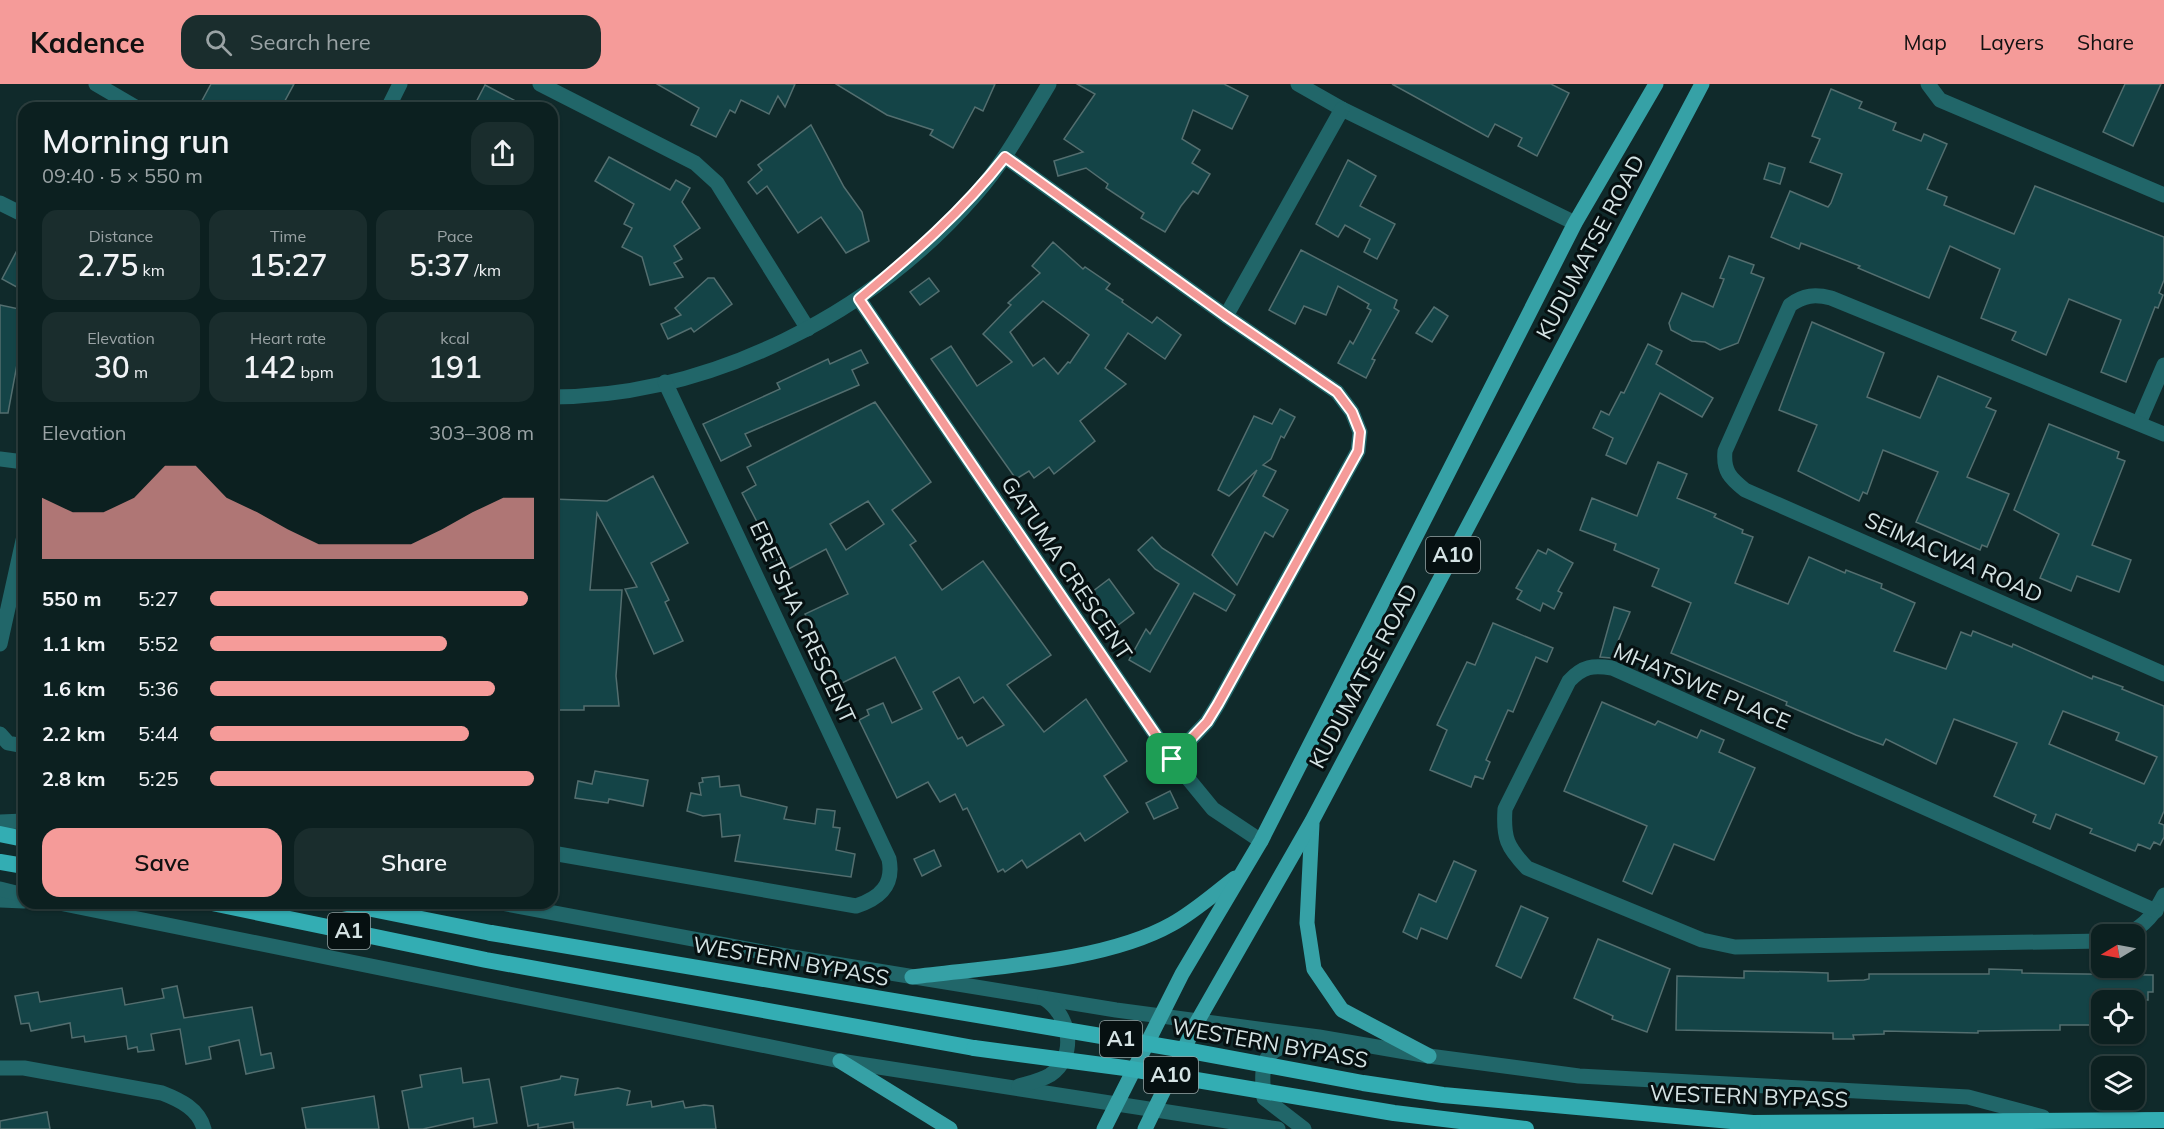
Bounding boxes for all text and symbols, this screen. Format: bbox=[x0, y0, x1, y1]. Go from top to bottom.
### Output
search box bbox=[181, 15, 601, 69]
text: Kadence bbox=[30, 25, 145, 60]
icon: search bbox=[202, 26, 235, 59]
text: Search here bbox=[250, 28, 371, 56]
text: Map bbox=[1904, 29, 1947, 55]
text: Layers bbox=[1980, 29, 2044, 55]
text: Share bbox=[2077, 29, 2134, 55]
text: Morning run bbox=[42, 120, 230, 161]
button: share bbox=[471, 122, 534, 185]
street label: KUDUMATSE ROAD bbox=[1529, 150, 1651, 344]
text: 09:40 · 5 × 550 m bbox=[42, 163, 203, 188]
text: Distance bbox=[89, 226, 153, 246]
text: Time bbox=[270, 226, 306, 246]
text: Pace bbox=[437, 226, 473, 246]
text: 2.75 bbox=[77, 246, 138, 284]
text: 15:27 bbox=[248, 246, 328, 284]
text: 5:37 bbox=[409, 246, 470, 284]
text: km bbox=[138, 260, 165, 280]
text: /km bbox=[470, 260, 501, 280]
text: Elevation bbox=[87, 328, 155, 348]
text: Heart rate bbox=[250, 328, 326, 348]
text: kcal bbox=[440, 328, 470, 348]
text: 30 bbox=[94, 348, 130, 386]
text: 142 bbox=[242, 348, 296, 386]
text: 191 bbox=[428, 348, 482, 386]
text: m bbox=[130, 362, 148, 382]
text: bpm bbox=[296, 362, 334, 382]
text: Elevation bbox=[42, 420, 127, 445]
text: 303–308 m bbox=[429, 420, 534, 445]
street label: GATUMA CRESCENT bbox=[995, 471, 1139, 665]
street label: SEIMACWA ROAD bbox=[1861, 505, 2047, 609]
street label: ERETSHA CRESCENT bbox=[744, 516, 862, 728]
road number: A10 bbox=[1426, 537, 1480, 573]
street label: KUDUMATSE ROAD bbox=[1302, 579, 1424, 773]
text: 550 m bbox=[42, 586, 101, 611]
text: 5:27 bbox=[138, 586, 179, 611]
text: 1.1 km bbox=[42, 631, 105, 656]
text: 5:52 bbox=[138, 631, 179, 656]
street label: MHATSWE PLACE bbox=[1609, 636, 1795, 736]
text: 1.6 km bbox=[42, 676, 105, 701]
text: 5:36 bbox=[138, 676, 179, 701]
text: 2.2 km bbox=[42, 721, 105, 746]
text: 5:44 bbox=[138, 721, 179, 746]
pin bbox=[1146, 733, 1197, 784]
icon: arrive bbox=[1155, 742, 1188, 775]
text: 2.8 km bbox=[42, 766, 105, 791]
text: 5:25 bbox=[138, 766, 179, 791]
button: Save bbox=[42, 828, 282, 897]
button: Share bbox=[294, 828, 534, 897]
road number: A1 bbox=[328, 913, 370, 949]
north arrow bbox=[2091, 924, 2145, 978]
map controls bbox=[2091, 924, 2145, 1110]
street label: WESTERN BYPASS bbox=[691, 930, 891, 992]
button: locate bbox=[2091, 990, 2145, 1044]
street label: WESTERN BYPASS bbox=[1170, 1012, 1370, 1074]
road number: A1 bbox=[1100, 1021, 1142, 1057]
button: layers bbox=[2091, 1056, 2145, 1110]
road number: A10 bbox=[1144, 1057, 1198, 1093]
street label: WESTERN BYPASS bbox=[1649, 1079, 1849, 1113]

